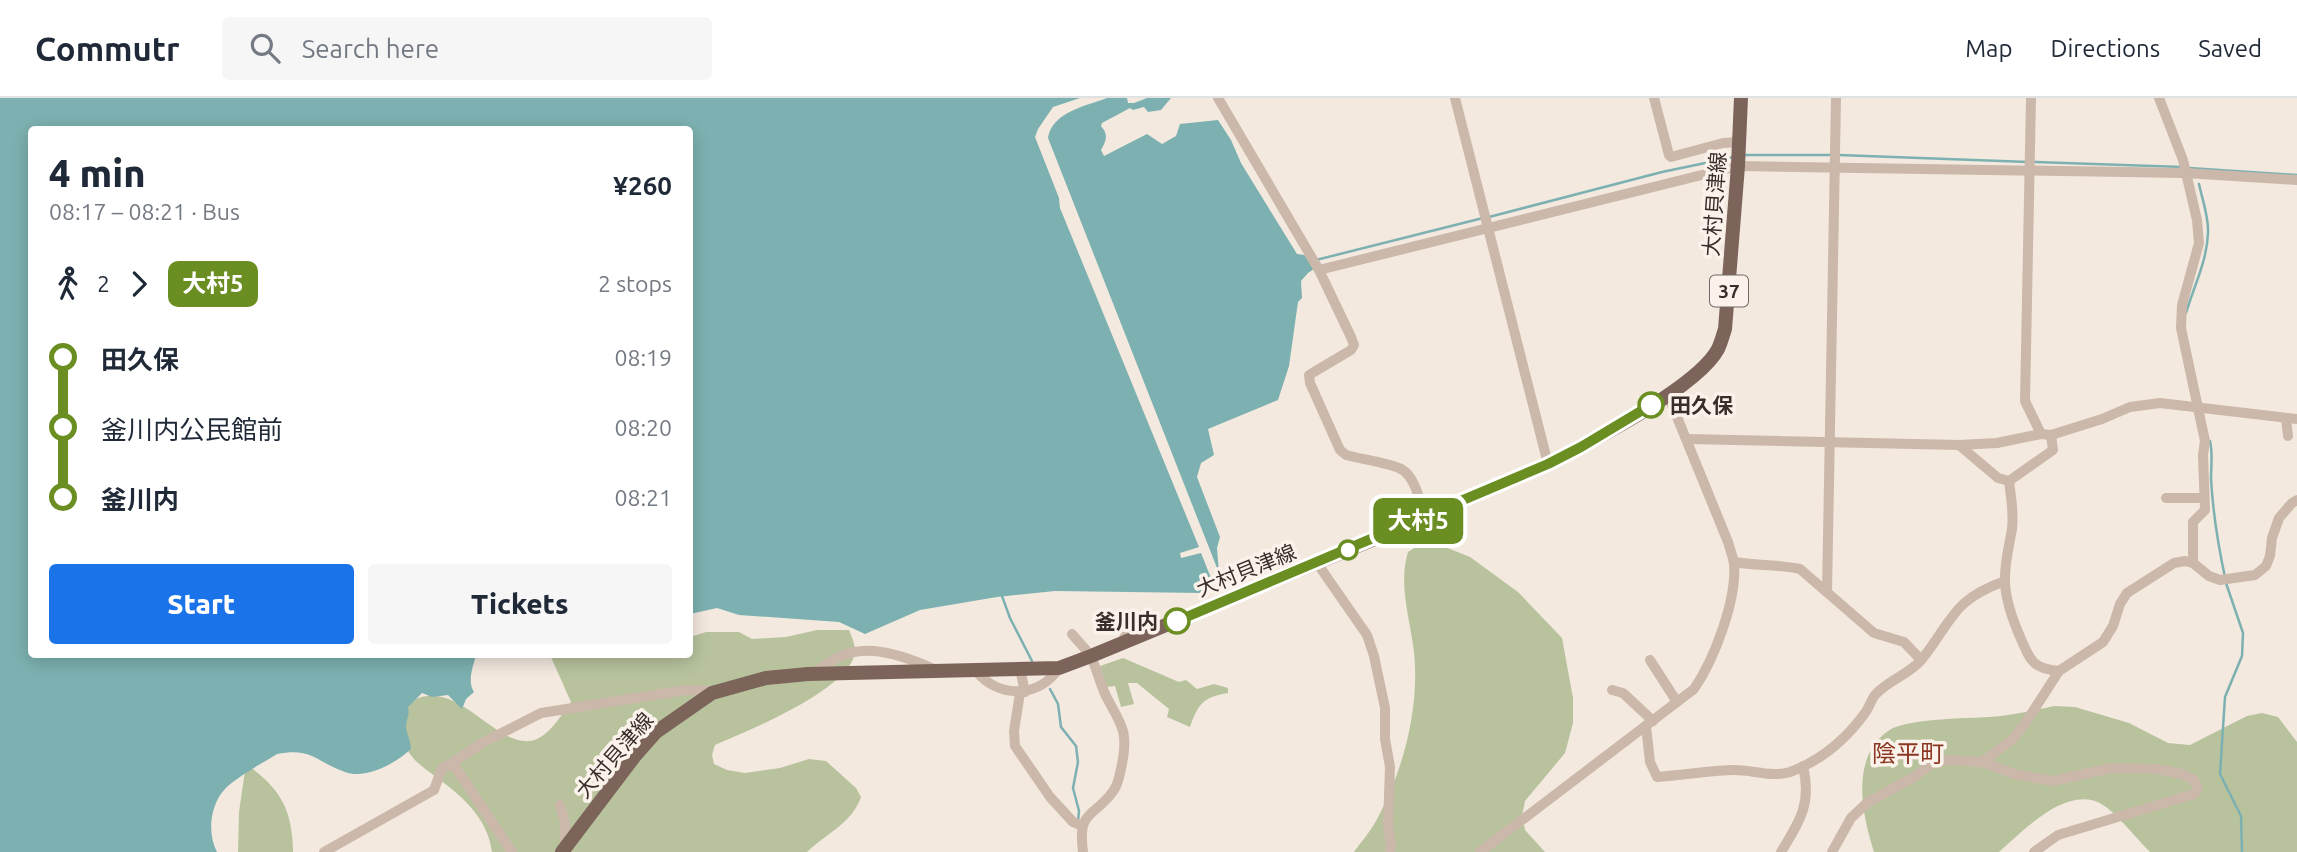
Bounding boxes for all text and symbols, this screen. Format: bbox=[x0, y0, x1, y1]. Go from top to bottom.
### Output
search box bbox=[222, 17, 712, 80]
icon: search bbox=[246, 29, 284, 67]
text: Commutr bbox=[35, 30, 180, 67]
text: Search here bbox=[302, 34, 439, 63]
text: Map bbox=[1965, 35, 2012, 62]
text: Directions bbox=[2050, 35, 2160, 62]
text: Saved bbox=[2198, 35, 2262, 62]
street label: 大村貝津線 bbox=[1698, 151, 1730, 257]
text: 4 min bbox=[49, 152, 146, 194]
text: ¥260 bbox=[613, 171, 672, 200]
text: 08:17 – 08:21 · Bus bbox=[49, 199, 240, 224]
icon: walk bbox=[49, 265, 87, 303]
icon: forward bbox=[120, 265, 158, 303]
text: 大村5 bbox=[182, 270, 244, 297]
text: 2 bbox=[97, 271, 110, 296]
text: 2 stops bbox=[598, 271, 672, 296]
road number: 37 bbox=[1710, 276, 1748, 307]
text: 田久保 bbox=[101, 345, 179, 374]
text: 08:19 bbox=[614, 345, 672, 370]
marker: 田久保 bbox=[1638, 392, 1664, 418]
place label: 田久保 bbox=[1670, 393, 1734, 417]
text: 釜川内公民館前 bbox=[101, 415, 283, 444]
text: 08:20 bbox=[614, 415, 672, 440]
text: 釜川内 bbox=[101, 485, 179, 514]
text: 08:21 bbox=[614, 485, 672, 510]
line badge: 大村5 bbox=[1378, 498, 1458, 544]
text: 大村5 bbox=[1387, 507, 1449, 534]
street label: 大村貝津線 bbox=[1193, 539, 1299, 601]
unlabelled marker bbox=[1338, 540, 1358, 560]
button: Start bbox=[49, 564, 354, 644]
button: Tickets bbox=[368, 564, 672, 644]
marker: 釜川内 bbox=[1164, 608, 1190, 634]
place label: 釜川内 bbox=[1095, 609, 1158, 633]
street label: 大村貝津線 bbox=[571, 708, 657, 802]
district label: 陰平町 bbox=[1872, 740, 1944, 767]

